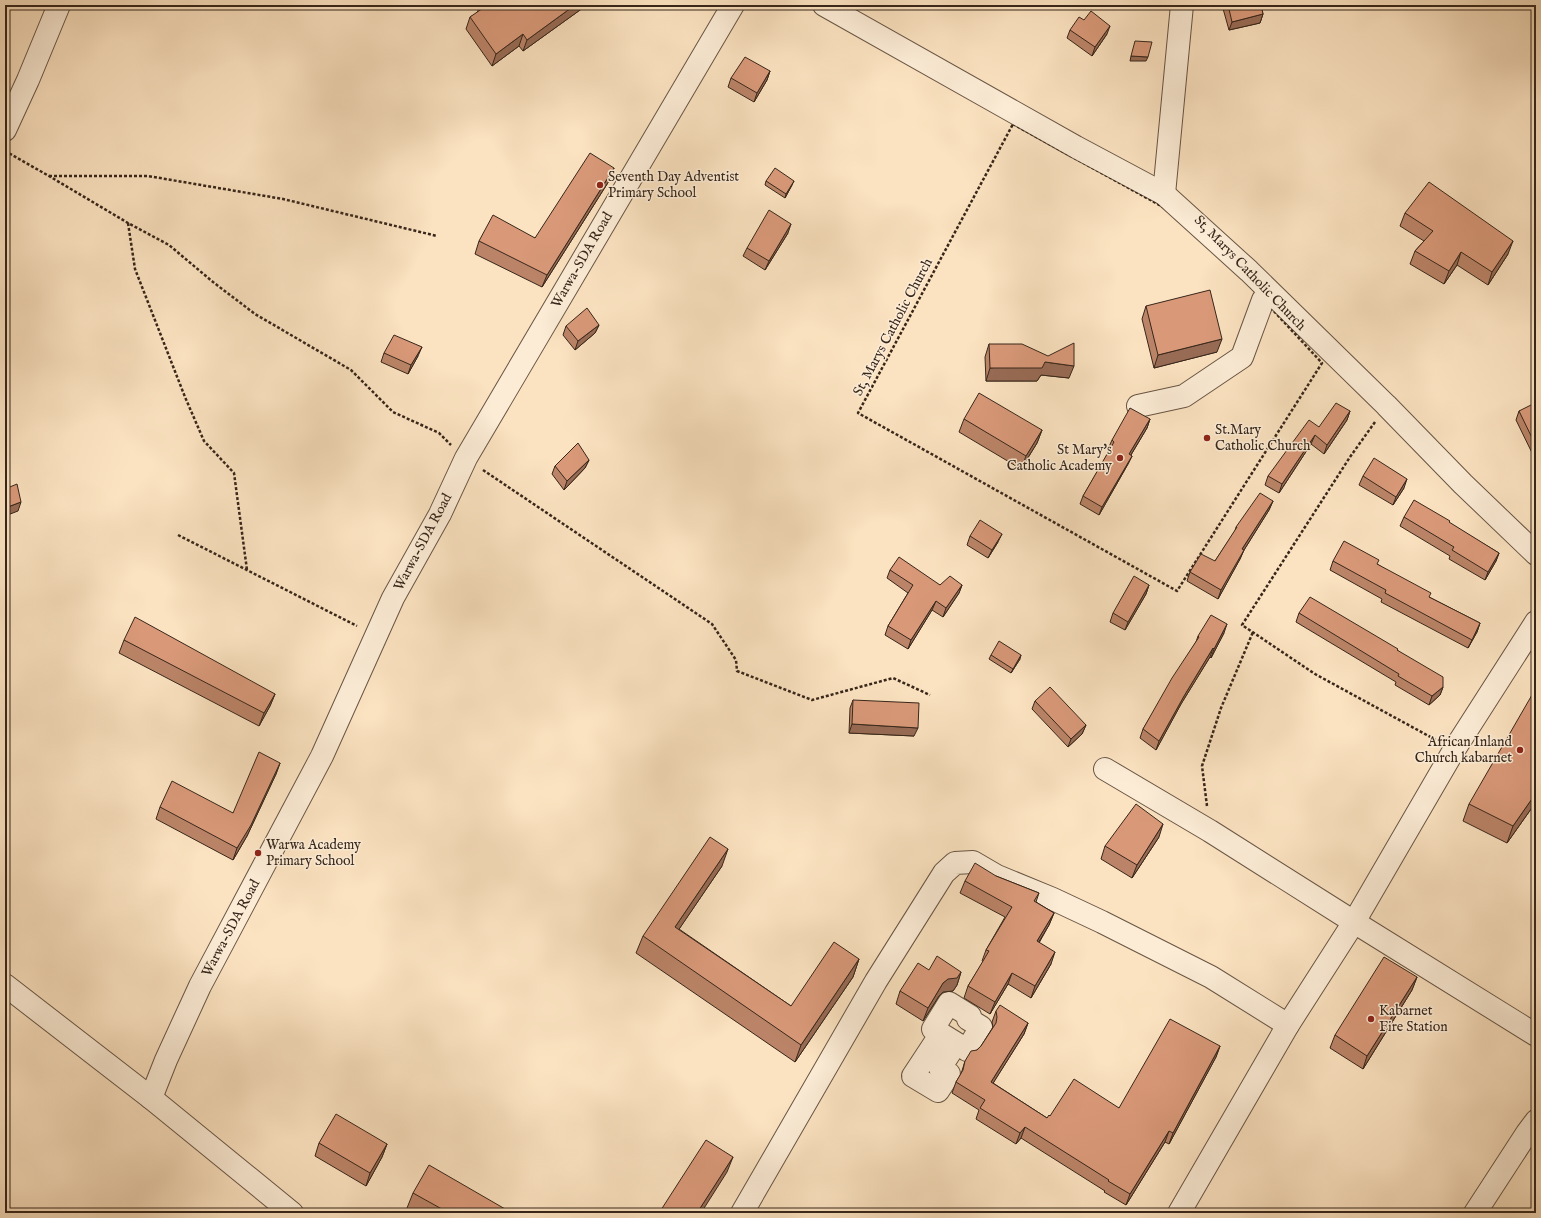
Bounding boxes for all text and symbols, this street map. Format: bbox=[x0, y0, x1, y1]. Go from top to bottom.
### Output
place label: Seventh Day Adventist Primary School bbox=[608, 168, 739, 202]
marker: Seventh Day Adventist Primary School bbox=[595, 180, 605, 190]
street label: Warwa-SDA Road bbox=[547, 208, 617, 311]
street label: St, Marys Catholic Church bbox=[1190, 212, 1310, 335]
street label: St, Marys Catholic Church bbox=[849, 254, 937, 399]
place label: St.Mary Catholic Church bbox=[1215, 421, 1311, 455]
marker: St.Mary Catholic Church bbox=[1202, 433, 1212, 443]
place label: St Mary's Catholic Academy bbox=[1007, 441, 1112, 475]
marker: St Mary's Catholic Academy bbox=[1115, 453, 1125, 463]
street label: Warwa-SDA Road bbox=[390, 490, 456, 594]
place label: African Inland Church kabarnet bbox=[1415, 733, 1513, 767]
marker: African Inland Church kabarnet bbox=[1515, 745, 1525, 755]
place label: Warwa Academy Primary School bbox=[266, 836, 361, 870]
marker: Warwa Academy Primary School bbox=[253, 848, 263, 858]
street label: Warwa-SDA Road bbox=[198, 876, 264, 980]
place label: Kabarnet Fire Station bbox=[1379, 1002, 1448, 1036]
marker: Kabarnet Fire Station bbox=[1366, 1014, 1376, 1024]

